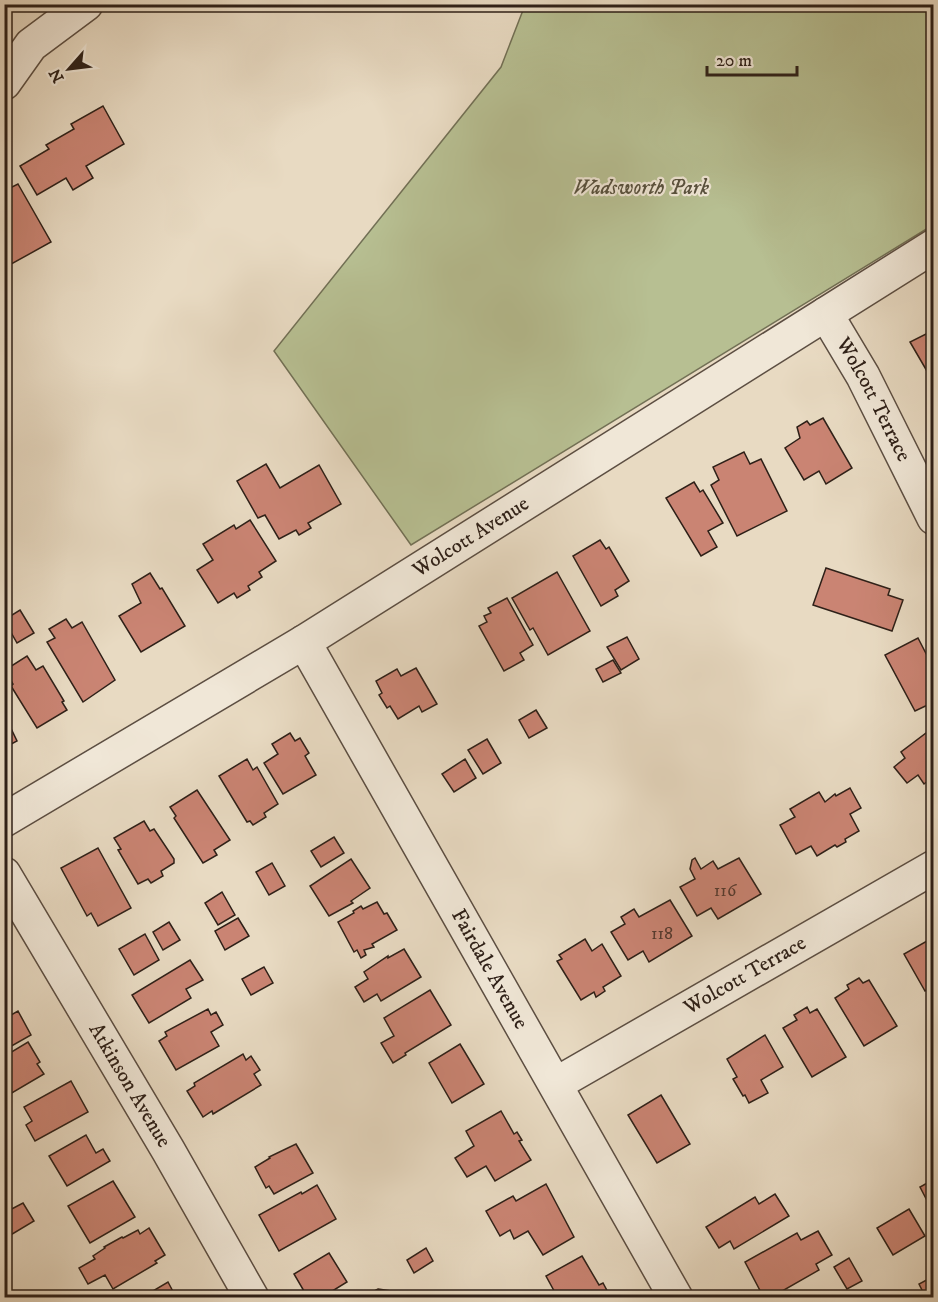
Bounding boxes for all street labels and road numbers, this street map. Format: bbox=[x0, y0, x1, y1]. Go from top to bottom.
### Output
street label: Wolcott Terrace bbox=[830, 332, 917, 466]
street label: Wolcott Avenue bbox=[407, 491, 534, 584]
street label: Fairdale Avenue bbox=[445, 904, 534, 1034]
street label: Wolcott Terrace bbox=[678, 930, 811, 1021]
street label: Atkinson Avenue bbox=[83, 1019, 177, 1153]

